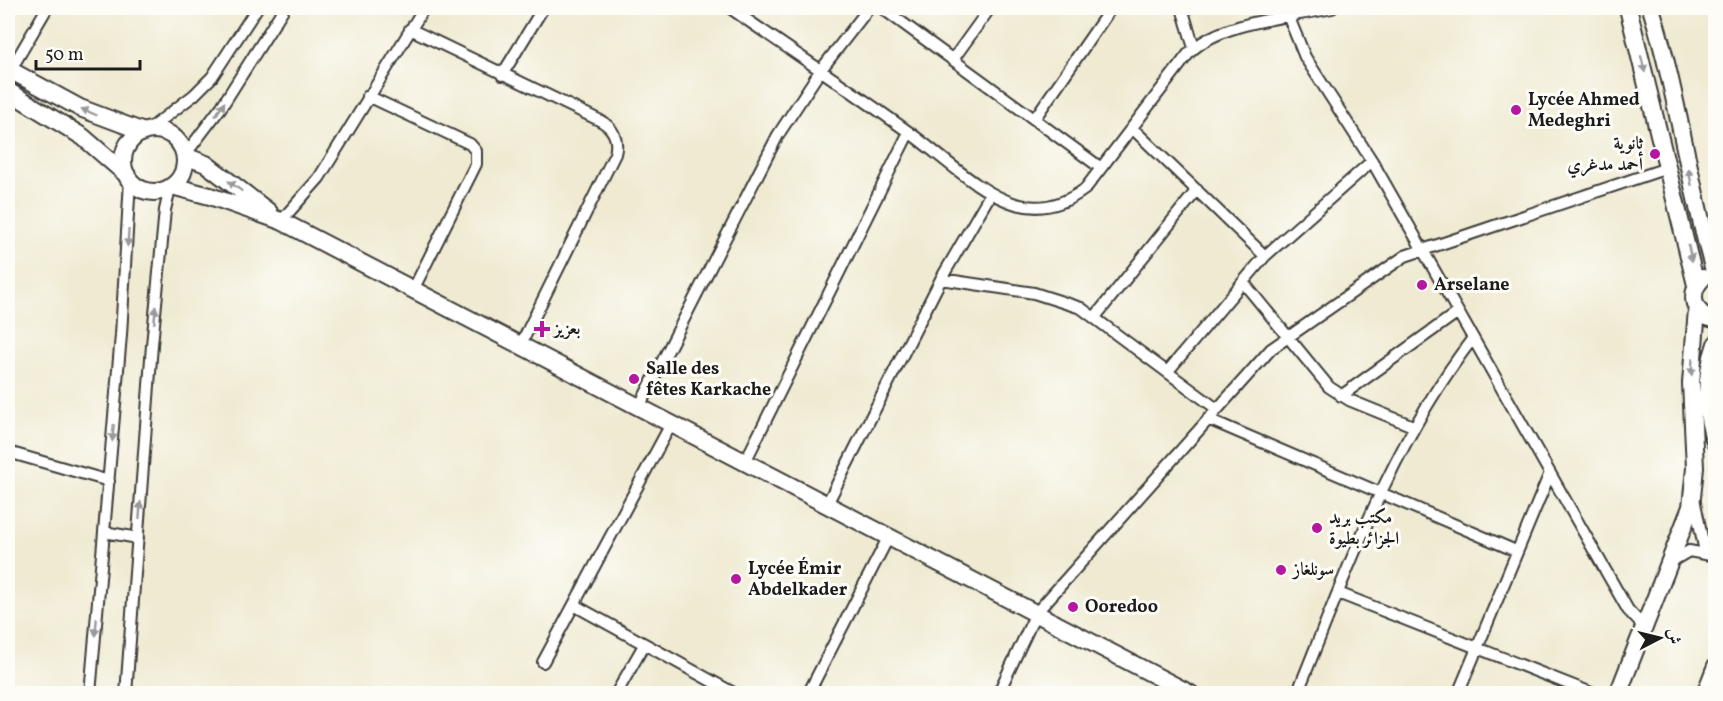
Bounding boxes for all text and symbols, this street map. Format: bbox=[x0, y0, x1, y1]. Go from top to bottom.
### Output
scale bar bbox=[36, 33, 140, 71]
text: 50 m bbox=[45, 43, 84, 68]
one-way arrow bbox=[1639, 55, 1648, 73]
place label: Lycée Ahmed Medeghri bbox=[1528, 88, 1640, 134]
one-way arrow bbox=[214, 101, 226, 117]
marker: Lycée Ahmed Medeghri bbox=[1509, 103, 1523, 117]
one-way arrow bbox=[80, 107, 98, 116]
place label: ثانوية أحمد مدغري bbox=[1567, 132, 1644, 179]
marker: ثانوية أحمد مدغري bbox=[1648, 147, 1662, 161]
one-way arrow bbox=[1685, 167, 1694, 186]
one-way arrow bbox=[227, 179, 243, 192]
one-way arrow bbox=[123, 229, 133, 248]
one-way arrow bbox=[1685, 244, 1695, 263]
place label: Arselane bbox=[1434, 273, 1510, 298]
marker: Arselane bbox=[1415, 278, 1429, 292]
one-way arrow bbox=[150, 306, 160, 325]
place label: بعزيز bbox=[552, 317, 580, 342]
marker: بعزيز bbox=[535, 322, 549, 336]
place label: Salle des fêtes Karkache bbox=[646, 357, 771, 403]
one-way arrow bbox=[1687, 358, 1696, 377]
marker: Salle des fêtes Karkache bbox=[627, 372, 641, 386]
one-way arrow bbox=[108, 423, 118, 442]
one-way arrow bbox=[135, 500, 145, 519]
place label: مكتب بريد الجزائر بطيوة bbox=[1329, 506, 1399, 552]
marker: مكتب بريد الجزائر بطيوة bbox=[1310, 521, 1324, 535]
place label: Lycée Émir Abdelkader bbox=[748, 557, 848, 603]
place label: سونلغاز bbox=[1291, 558, 1334, 583]
marker: سونلغاز bbox=[1274, 563, 1288, 577]
marker: Lycée Émir Abdelkader bbox=[729, 572, 743, 586]
place label: Ooredoo bbox=[1085, 595, 1158, 620]
marker: Ooredoo bbox=[1066, 600, 1080, 614]
north arrow bbox=[1630, 608, 1690, 668]
one-way arrow bbox=[91, 617, 101, 636]
text: ش bbox=[1661, 627, 1685, 646]

